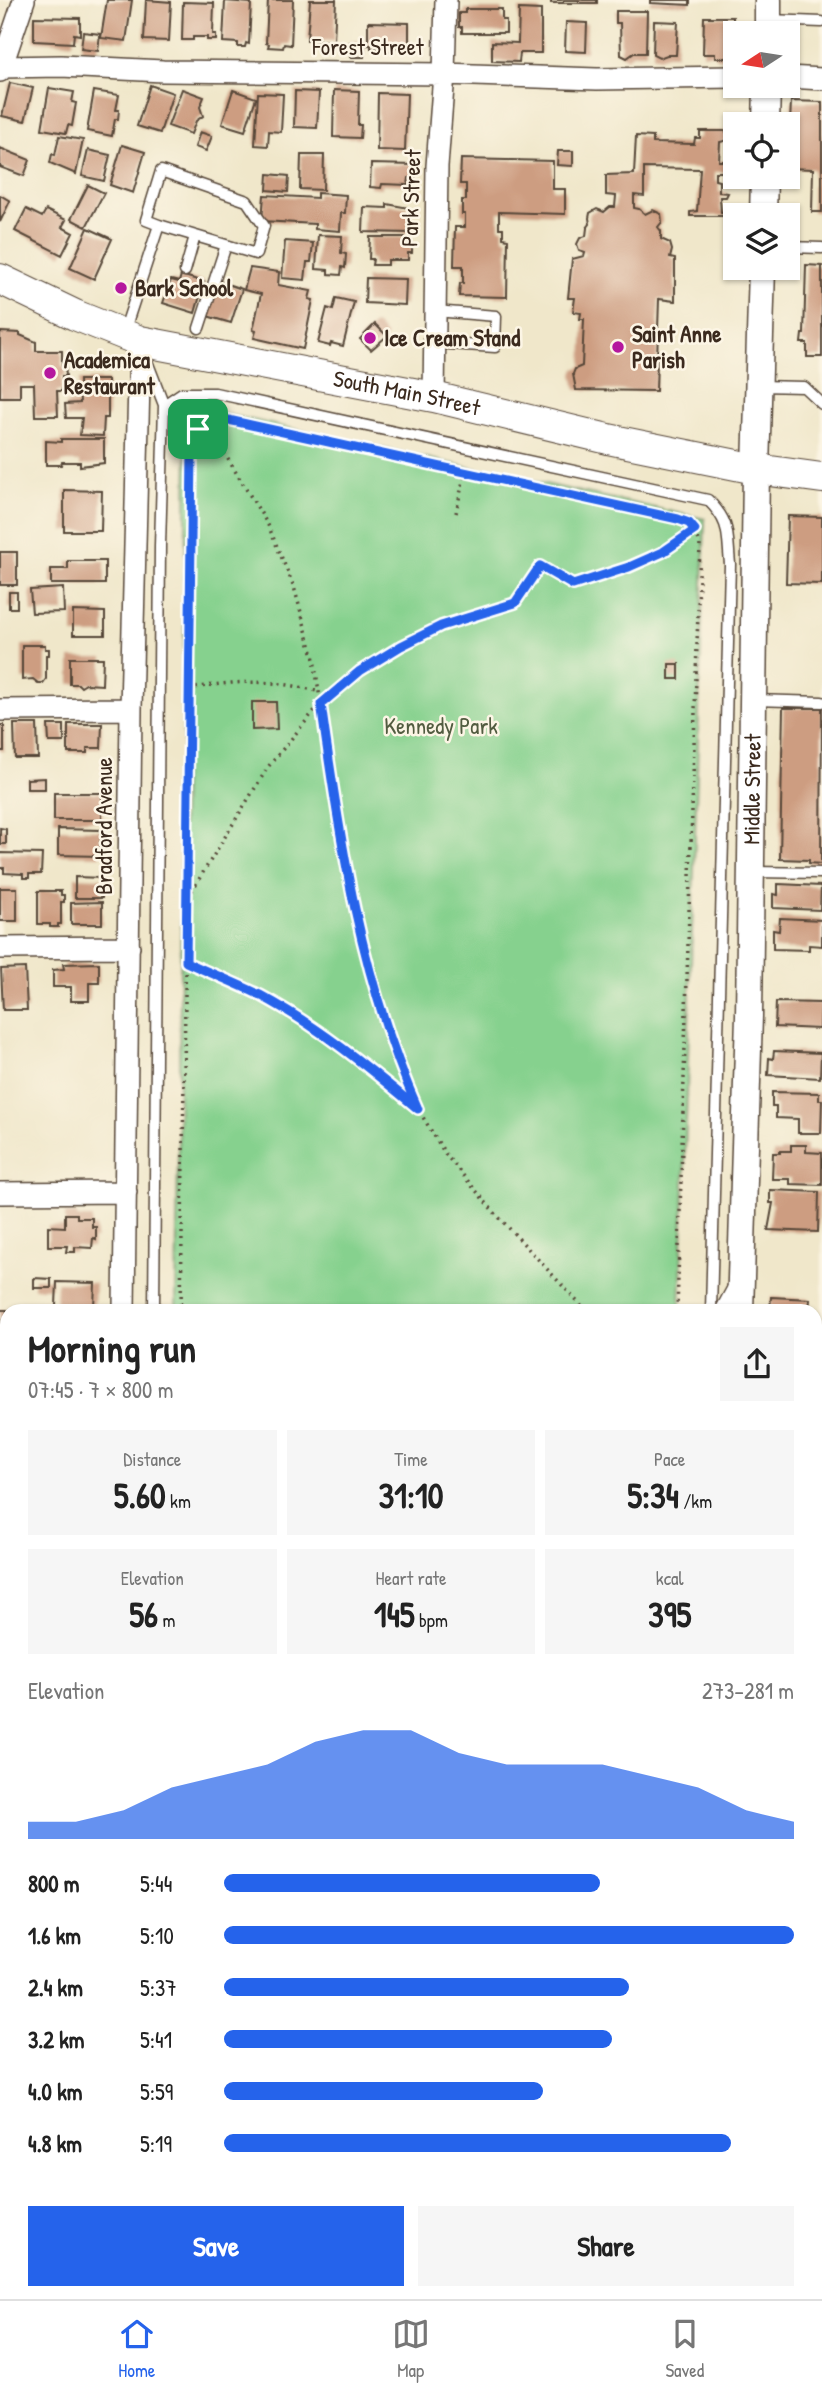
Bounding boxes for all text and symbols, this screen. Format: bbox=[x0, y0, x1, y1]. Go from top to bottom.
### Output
north arrow bbox=[723, 21, 800, 98]
map controls bbox=[723, 21, 800, 280]
street label: Forest Street bbox=[311, 31, 425, 62]
button: locate bbox=[723, 112, 800, 189]
street label: Park Street bbox=[393, 148, 428, 247]
button: layers bbox=[723, 203, 800, 280]
place label: Bark School bbox=[135, 272, 234, 303]
marker: Bark School bbox=[113, 280, 129, 296]
place label: Saint Anne Parish bbox=[632, 318, 722, 375]
place label: Ice Cream Stand bbox=[384, 322, 520, 353]
marker: Ice Cream Stand bbox=[362, 330, 378, 346]
marker: Saint Anne Parish bbox=[610, 339, 626, 355]
place label: Academica Restaurant bbox=[64, 344, 156, 401]
street label: South Main Street bbox=[331, 362, 485, 423]
marker: Academica Restaurant bbox=[42, 365, 58, 381]
pin bbox=[168, 399, 228, 459]
icon: arrive bbox=[179, 410, 217, 448]
park label: Kennedy Park bbox=[384, 710, 498, 741]
street label: Middle Street bbox=[735, 732, 768, 845]
street label: Bradford Avenue bbox=[88, 757, 119, 895]
text: Morning run bbox=[28, 1322, 196, 1374]
button: share bbox=[720, 1327, 794, 1401]
text: 07:45 · 7 × 800 m bbox=[28, 1374, 173, 1405]
text: Distance bbox=[123, 1446, 181, 1472]
text: Time bbox=[394, 1446, 428, 1472]
text: Pace bbox=[654, 1446, 685, 1472]
text: 5.60 bbox=[114, 1472, 166, 1519]
text: 31:10 bbox=[379, 1472, 443, 1519]
text: 5:34 bbox=[627, 1472, 679, 1519]
text: km bbox=[166, 1488, 191, 1514]
text: /km bbox=[679, 1488, 712, 1514]
text: Elevation bbox=[121, 1565, 184, 1591]
text: Heart rate bbox=[376, 1565, 446, 1591]
text: kcal bbox=[656, 1565, 684, 1591]
text: 56 bbox=[129, 1591, 158, 1638]
text: 145 bbox=[374, 1591, 415, 1638]
text: 395 bbox=[648, 1591, 691, 1638]
text: m bbox=[158, 1607, 175, 1633]
text: bpm bbox=[415, 1607, 448, 1633]
text: Elevation bbox=[28, 1675, 104, 1706]
text: 273–281 m bbox=[702, 1675, 794, 1706]
text: 800 m bbox=[28, 1868, 80, 1899]
text: 5:44 bbox=[140, 1868, 172, 1899]
text: 1.6 km bbox=[28, 1920, 81, 1951]
text: 5:10 bbox=[140, 1920, 174, 1951]
text: 2.4 km bbox=[28, 1972, 83, 2003]
text: 5:37 bbox=[140, 1972, 177, 2003]
text: 3.2 km bbox=[28, 2024, 84, 2055]
text: 5:41 bbox=[140, 2024, 172, 2055]
text: 4.0 km bbox=[28, 2076, 82, 2107]
text: 5:59 bbox=[140, 2076, 173, 2107]
text: 4.8 km bbox=[28, 2128, 82, 2159]
text: 5:19 bbox=[140, 2128, 172, 2159]
button: Save bbox=[28, 2206, 404, 2286]
button: Share bbox=[418, 2206, 794, 2286]
tab: Home bbox=[118, 2315, 156, 2383]
tab: Map bbox=[392, 2315, 430, 2383]
tab: Saved bbox=[665, 2315, 704, 2383]

